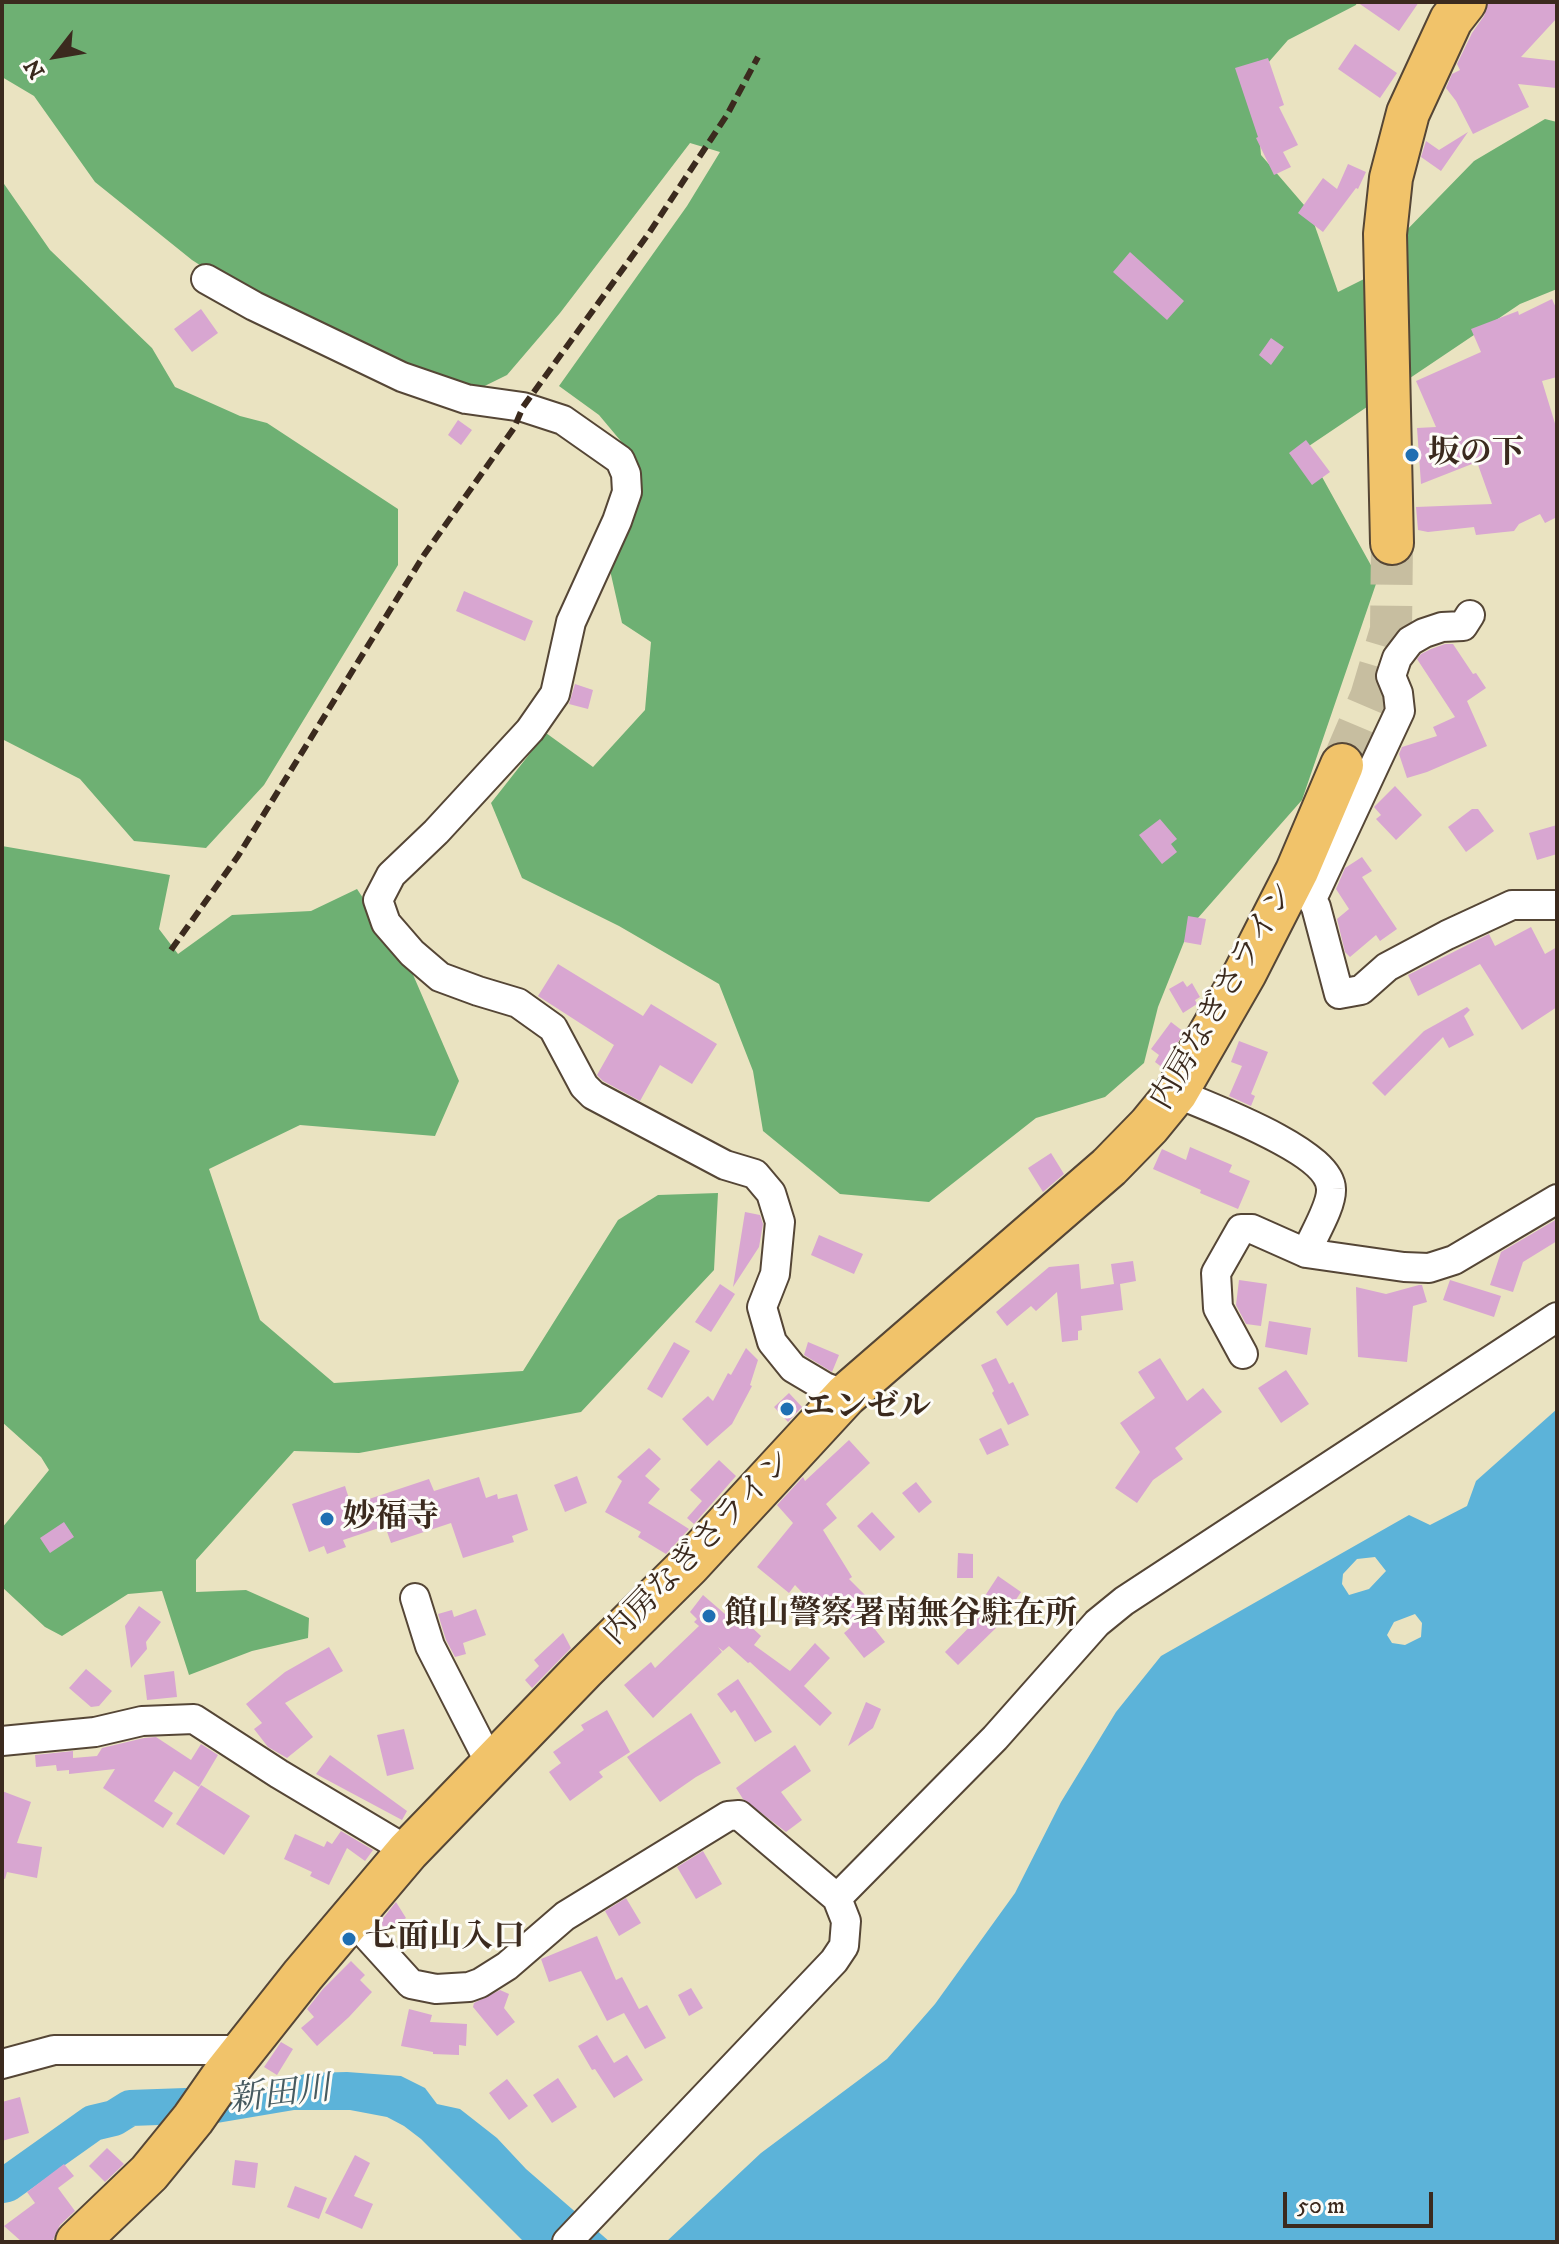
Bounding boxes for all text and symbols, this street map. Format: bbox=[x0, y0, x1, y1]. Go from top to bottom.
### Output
north arrow bbox=[16, 16, 96, 96]
text: N bbox=[19, 54, 51, 83]
place label: 坂の下 bbox=[1428, 436, 1524, 474]
marker: 坂の下 bbox=[1403, 446, 1421, 464]
street label: 内房なぎさライン bbox=[1144, 877, 1306, 1117]
place label: エンゼル bbox=[803, 1390, 931, 1428]
marker: エンゼル bbox=[778, 1400, 796, 1418]
street label: 内房なぎさライン bbox=[597, 1444, 803, 1654]
place label: 妙福寺 bbox=[343, 1500, 439, 1538]
marker: 妙福寺 bbox=[318, 1510, 336, 1528]
place label: 館山警察署南無谷駐在所 bbox=[725, 1597, 1077, 1635]
marker: 館山警察署南無谷駐在所 bbox=[700, 1607, 718, 1625]
place label: 七面山入口 bbox=[365, 1920, 525, 1958]
marker: 七面山入口 bbox=[340, 1930, 358, 1948]
water label: 新田川 bbox=[227, 2071, 333, 2123]
scale bar bbox=[1287, 2176, 1437, 2226]
text: 50 m bbox=[1297, 2191, 1345, 2221]

